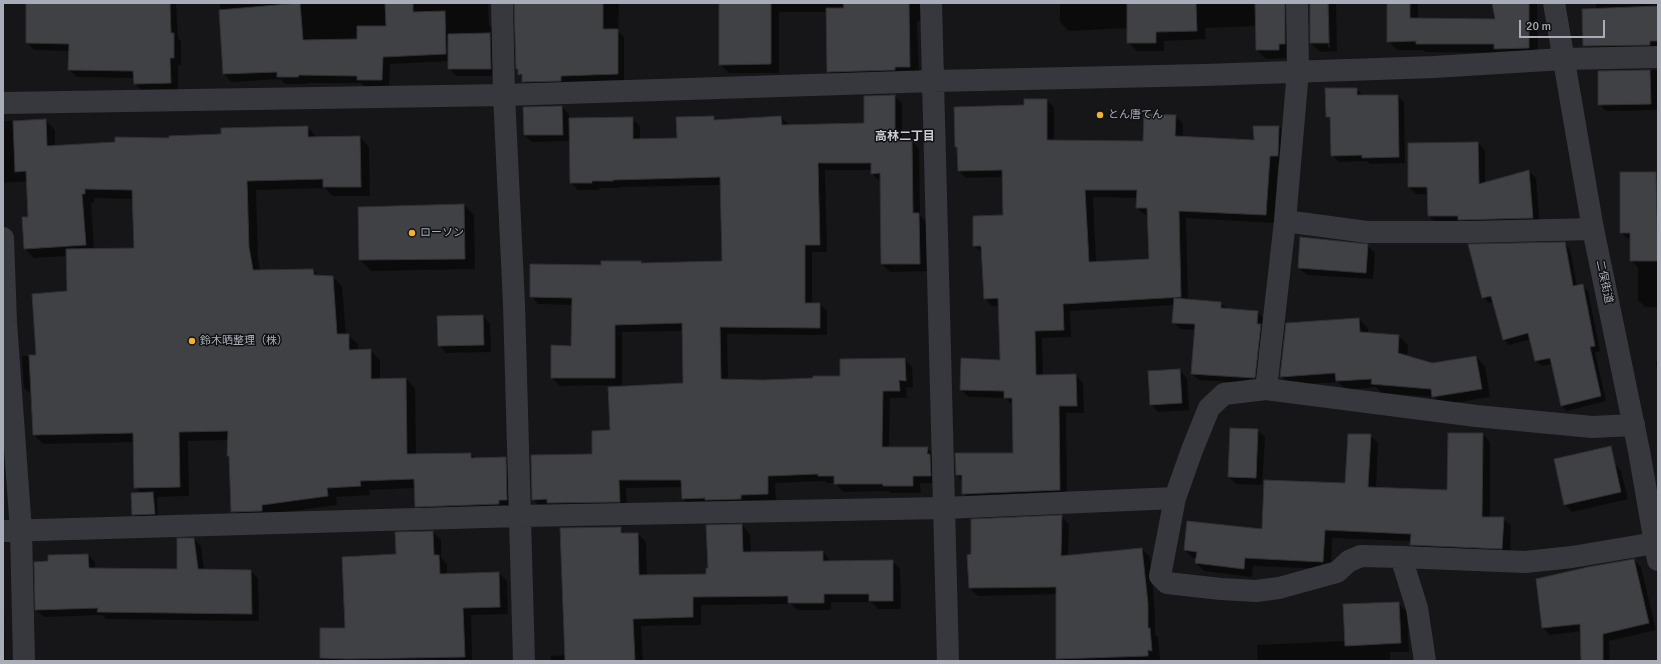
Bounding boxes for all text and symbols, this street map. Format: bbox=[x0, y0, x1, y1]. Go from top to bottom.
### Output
scale bar bbox=[1521, 12, 1607, 38]
text: 20 m bbox=[1526, 19, 1551, 34]
place label: とん唐てん bbox=[1108, 108, 1163, 122]
marker: とん唐てん bbox=[1095, 110, 1105, 120]
district label: 高林二丁目 bbox=[875, 130, 935, 144]
place label: ローソン bbox=[420, 226, 464, 240]
marker: ローソン bbox=[407, 228, 417, 238]
street label: 二俣街道 bbox=[1593, 259, 1615, 305]
place label: 鈴木晒整理（株） bbox=[200, 334, 288, 348]
marker: 鈴木晒整理（株） bbox=[187, 336, 197, 346]

